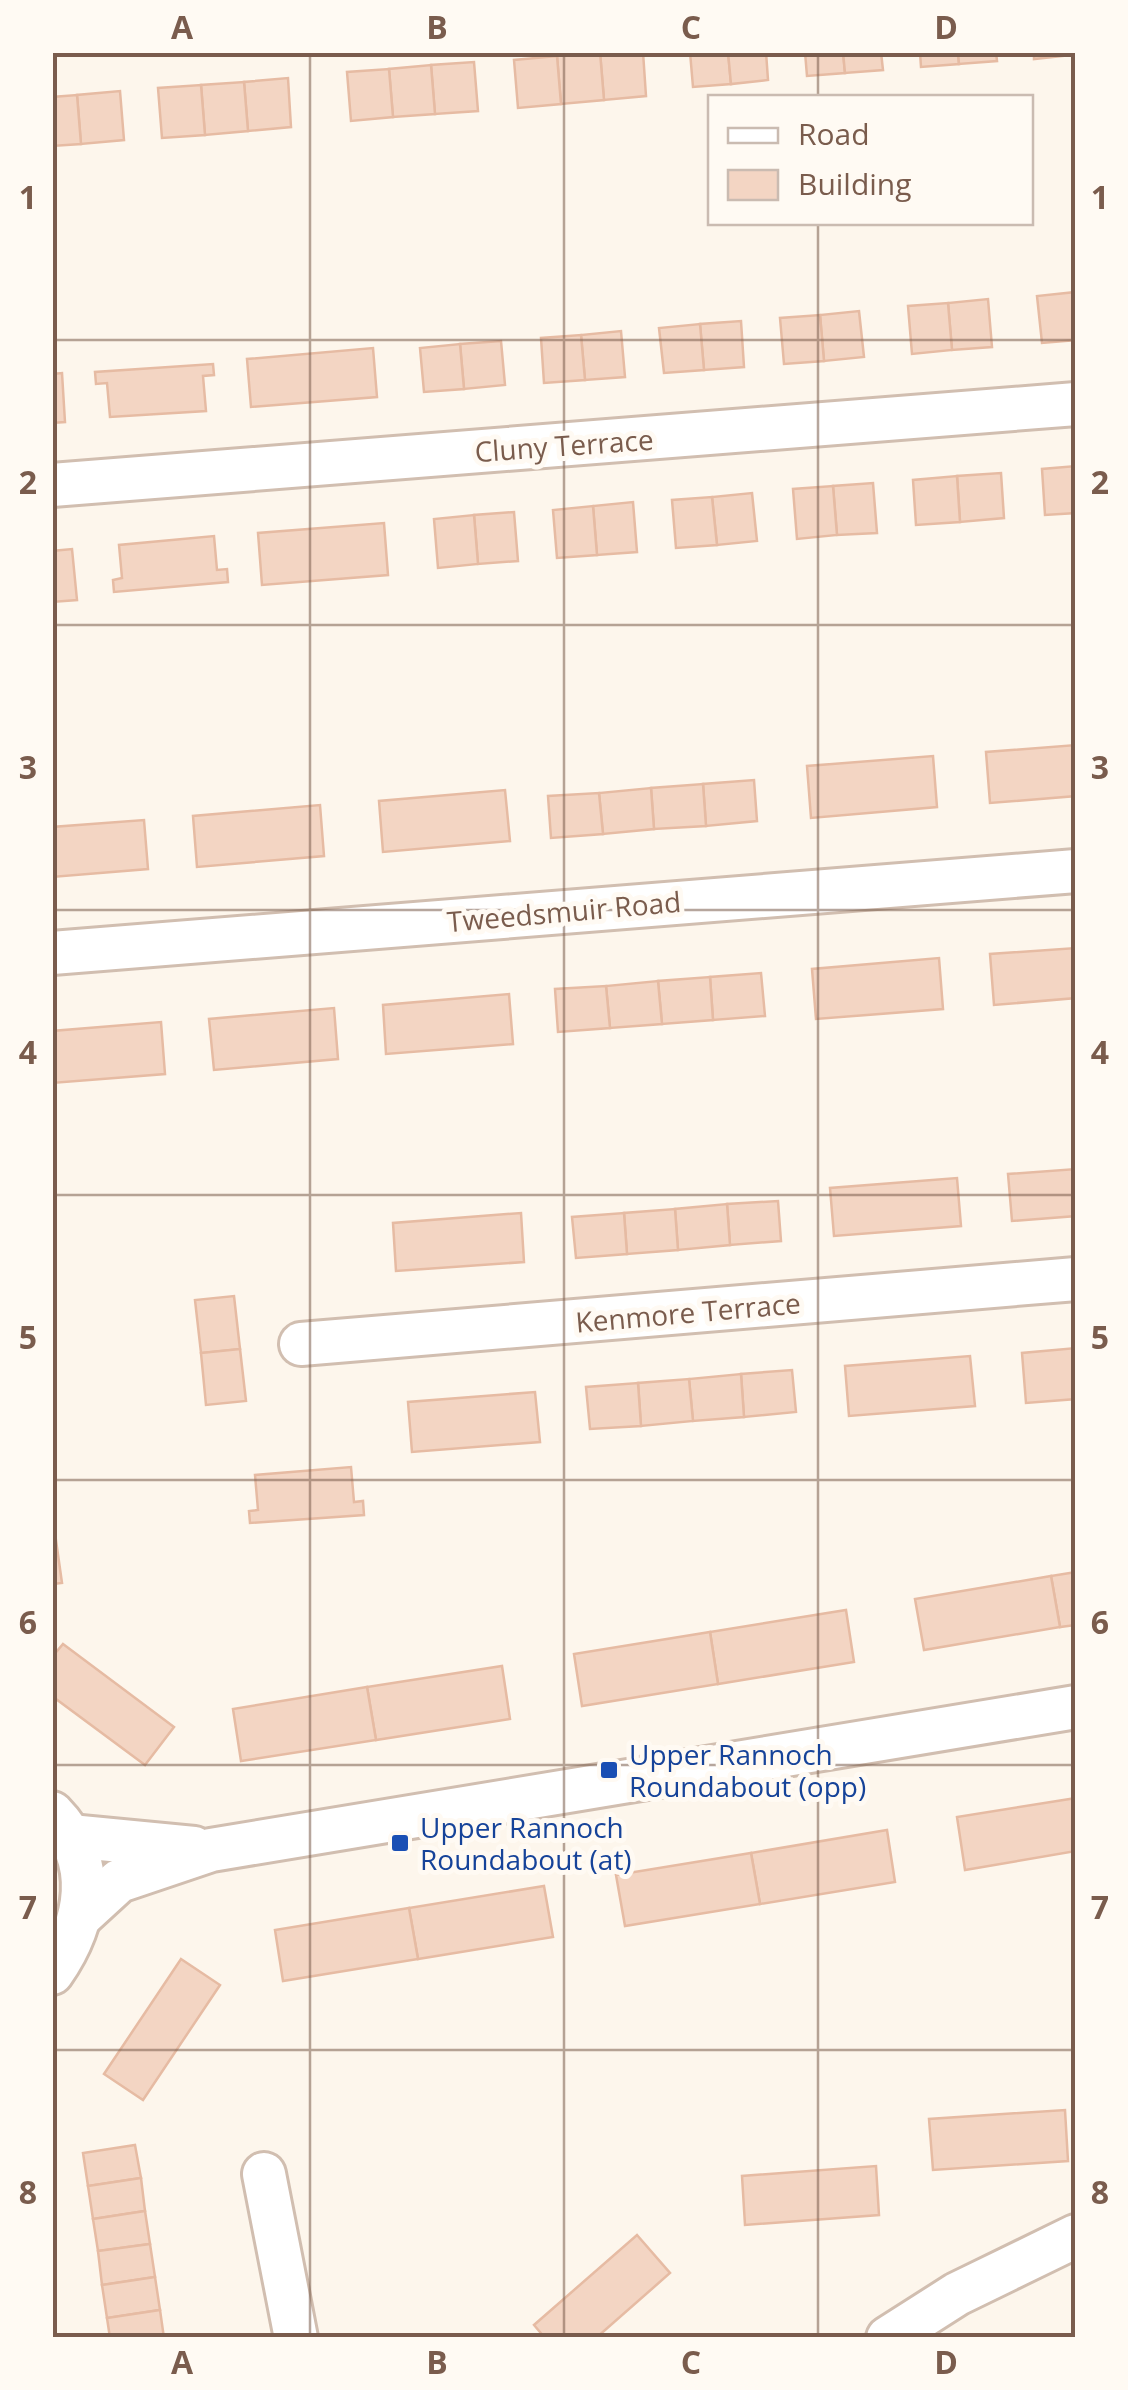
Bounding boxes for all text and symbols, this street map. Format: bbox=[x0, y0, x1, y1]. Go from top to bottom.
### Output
text: A bbox=[171, 5, 194, 48]
text: B bbox=[426, 5, 448, 48]
text: C bbox=[681, 5, 701, 48]
text: D bbox=[934, 5, 958, 48]
legend bbox=[708, 95, 1033, 225]
text: Road bbox=[798, 113, 870, 154]
text: Building bbox=[798, 163, 912, 204]
text: 1 bbox=[19, 175, 37, 218]
text: 1 bbox=[1091, 175, 1109, 218]
street label: Cluny Terrace bbox=[473, 420, 655, 470]
text: 2 bbox=[19, 460, 37, 503]
text: 2 bbox=[1091, 460, 1109, 503]
text: 3 bbox=[19, 745, 37, 788]
text: 3 bbox=[1091, 745, 1109, 788]
street label: Tweedsmuir Road bbox=[445, 882, 683, 940]
text: 4 bbox=[19, 1030, 37, 1073]
text: 4 bbox=[1091, 1030, 1109, 1073]
street label: Kenmore Terrace bbox=[574, 1283, 802, 1341]
text: 5 bbox=[19, 1315, 37, 1358]
text: 5 bbox=[1091, 1315, 1109, 1358]
text: 6 bbox=[19, 1600, 37, 1643]
text: 6 bbox=[1091, 1600, 1109, 1643]
place label: Upper Rannoch Roundabout (opp) bbox=[629, 1735, 866, 1805]
marker: Upper Rannoch Roundabout (opp) bbox=[598, 1759, 620, 1781]
place label: Upper Rannoch Roundabout (at) bbox=[420, 1808, 632, 1878]
marker: Upper Rannoch Roundabout (at) bbox=[389, 1832, 411, 1854]
text: 7 bbox=[19, 1885, 37, 1928]
text: 7 bbox=[1091, 1885, 1109, 1928]
text: 8 bbox=[19, 2170, 37, 2213]
text: 8 bbox=[1091, 2170, 1109, 2213]
text: A bbox=[171, 2340, 194, 2383]
text: B bbox=[426, 2340, 448, 2383]
text: C bbox=[681, 2340, 701, 2383]
text: D bbox=[934, 2340, 958, 2383]

